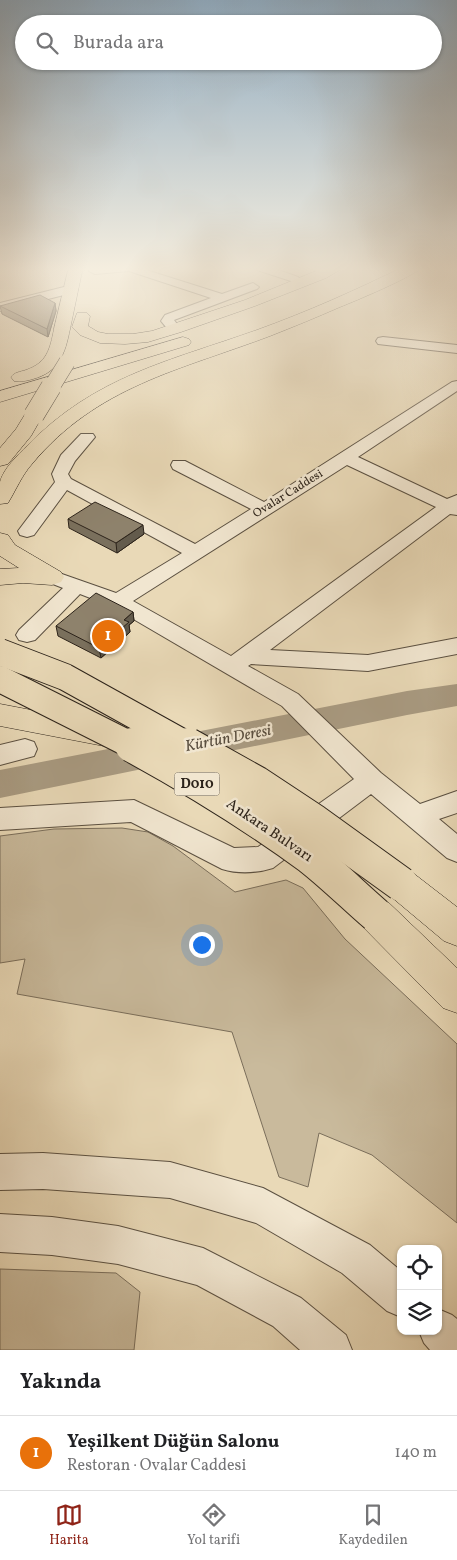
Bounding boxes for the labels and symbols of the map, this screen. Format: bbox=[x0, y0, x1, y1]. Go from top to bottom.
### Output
street label: Ovalar Caddesi bbox=[250, 466, 326, 522]
pin: 1 bbox=[92, 617, 124, 655]
water label: Kürtün Deresi bbox=[183, 720, 274, 758]
road number: D010 bbox=[174, 772, 220, 796]
street label: Ankara Bulvarı bbox=[222, 794, 316, 868]
your location bbox=[189, 932, 215, 958]

